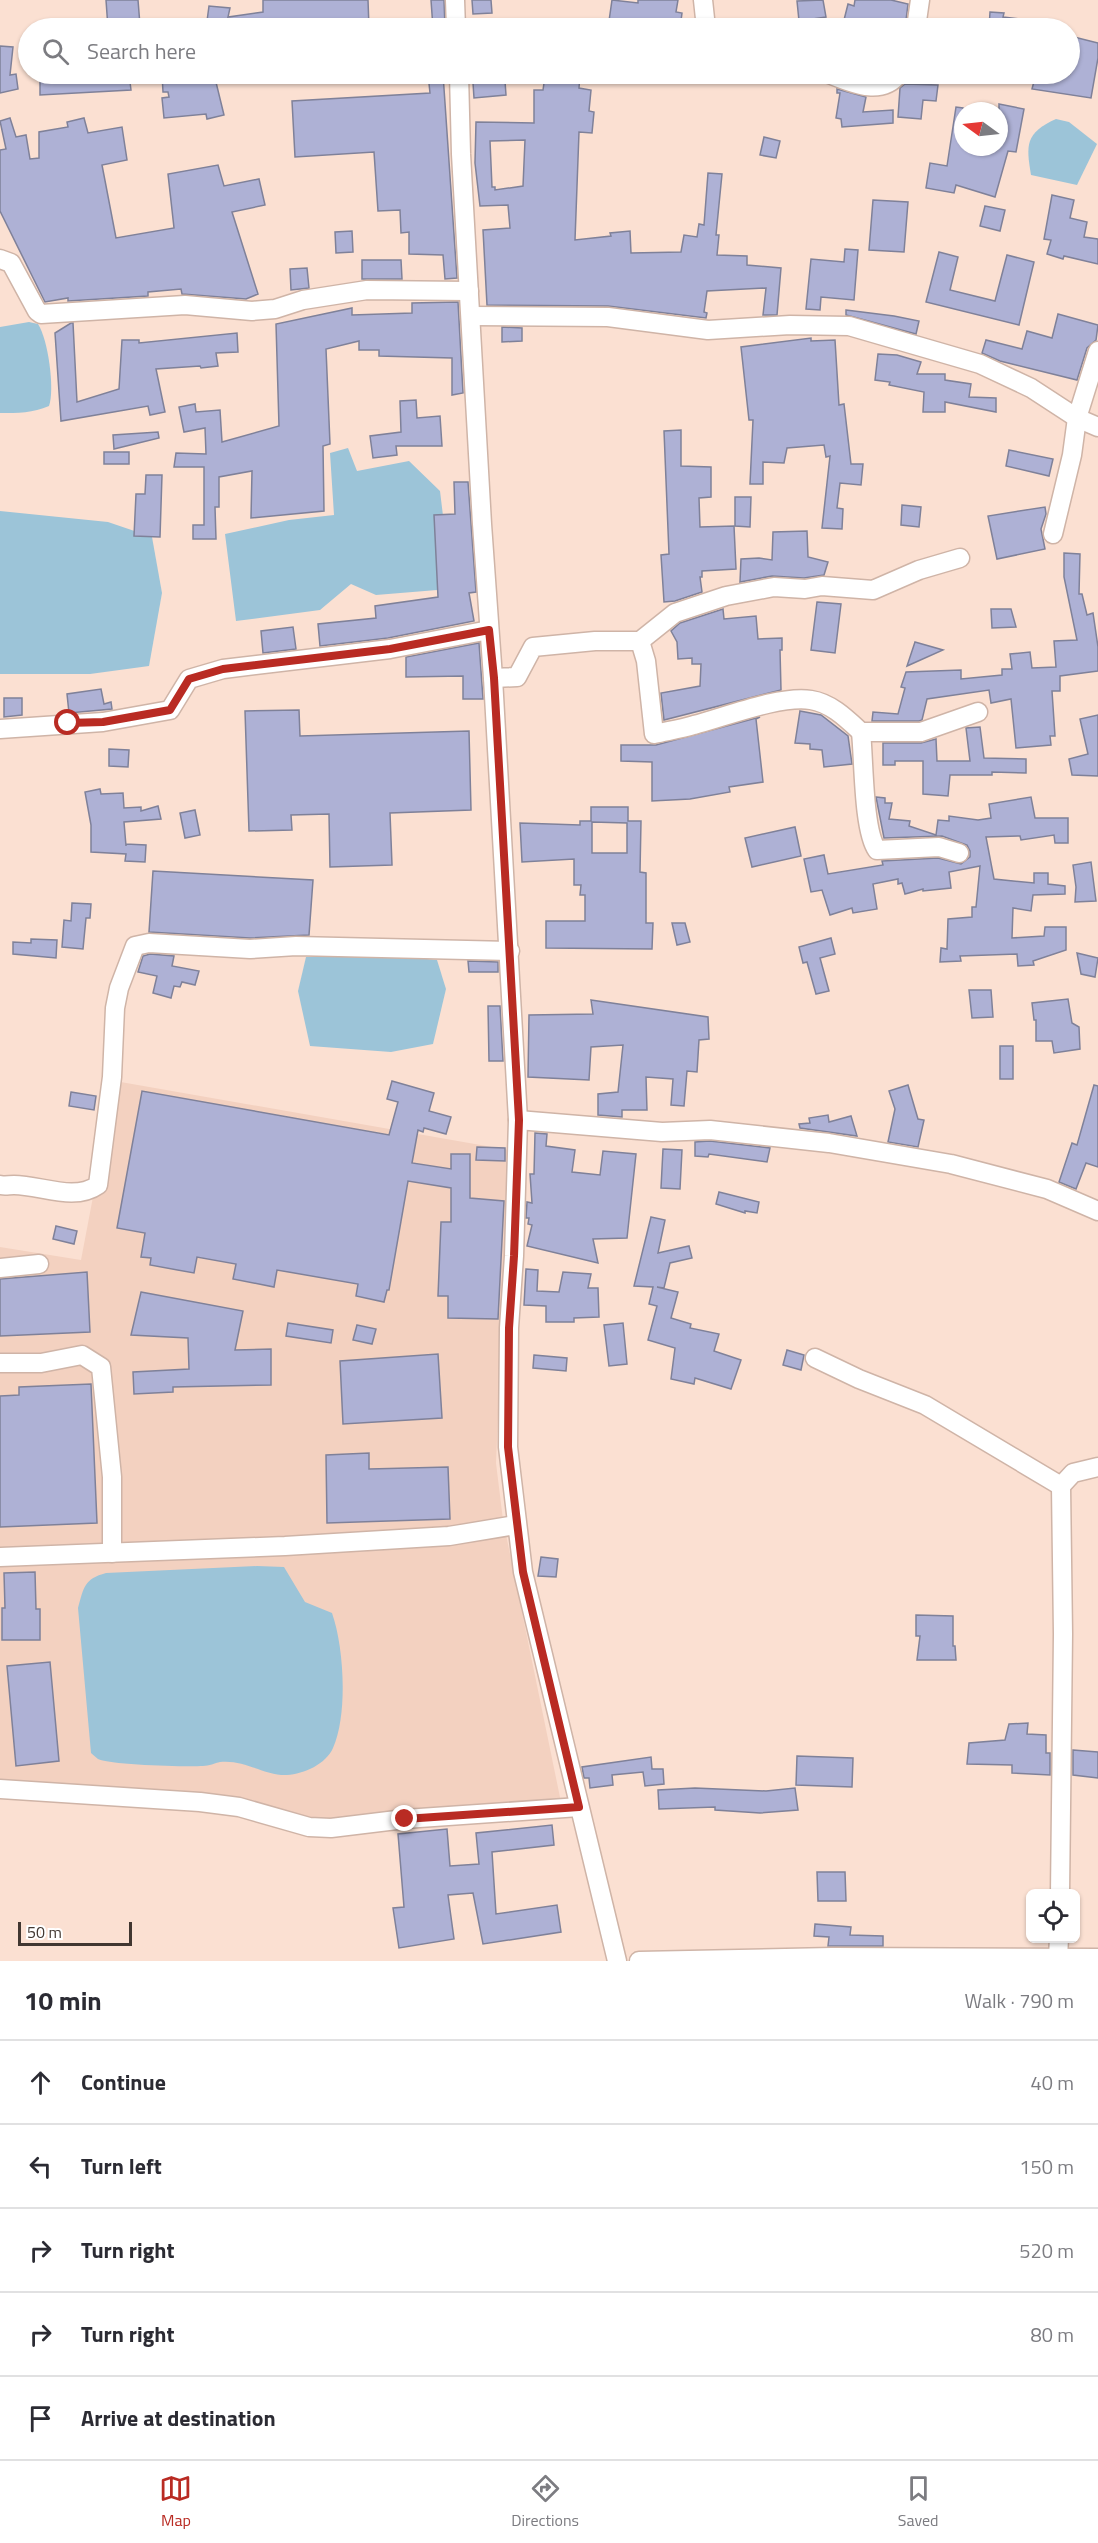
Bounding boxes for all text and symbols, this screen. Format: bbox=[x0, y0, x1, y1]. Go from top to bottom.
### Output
search box bbox=[18, 18, 1080, 84]
text: Search here bbox=[87, 34, 196, 68]
icon: search bbox=[39, 35, 72, 68]
north arrow bbox=[954, 102, 1008, 156]
route start bbox=[54, 709, 80, 735]
route end bbox=[391, 1805, 417, 1831]
map controls bbox=[1026, 1889, 1080, 1943]
button: locate bbox=[1026, 1889, 1080, 1943]
scale bar bbox=[18, 1919, 132, 1946]
text: 50 m bbox=[27, 1920, 62, 1944]
text: 10 min bbox=[24, 1981, 102, 2020]
text: Walk · 790 m bbox=[965, 1985, 1074, 2016]
text: Continue bbox=[81, 2065, 166, 2099]
icon: ahead bbox=[24, 2066, 57, 2099]
text: 40 m bbox=[1030, 2067, 1074, 2098]
text: Turn left bbox=[81, 2149, 162, 2183]
icon: left bbox=[24, 2150, 57, 2183]
text: 150 m bbox=[1019, 2151, 1074, 2182]
text: Turn right bbox=[81, 2233, 175, 2267]
icon: right bbox=[24, 2234, 57, 2267]
text: 520 m bbox=[1019, 2235, 1074, 2266]
text: Turn right bbox=[81, 2317, 175, 2351]
icon: right bbox=[24, 2318, 57, 2351]
text: 80 m bbox=[1030, 2319, 1074, 2350]
text: Arrive at destination bbox=[81, 2401, 276, 2435]
icon: arrive bbox=[24, 2402, 57, 2435]
tab: Map bbox=[159, 2472, 192, 2532]
tab: Directions bbox=[511, 2472, 579, 2532]
tab: Saved bbox=[898, 2472, 939, 2532]

